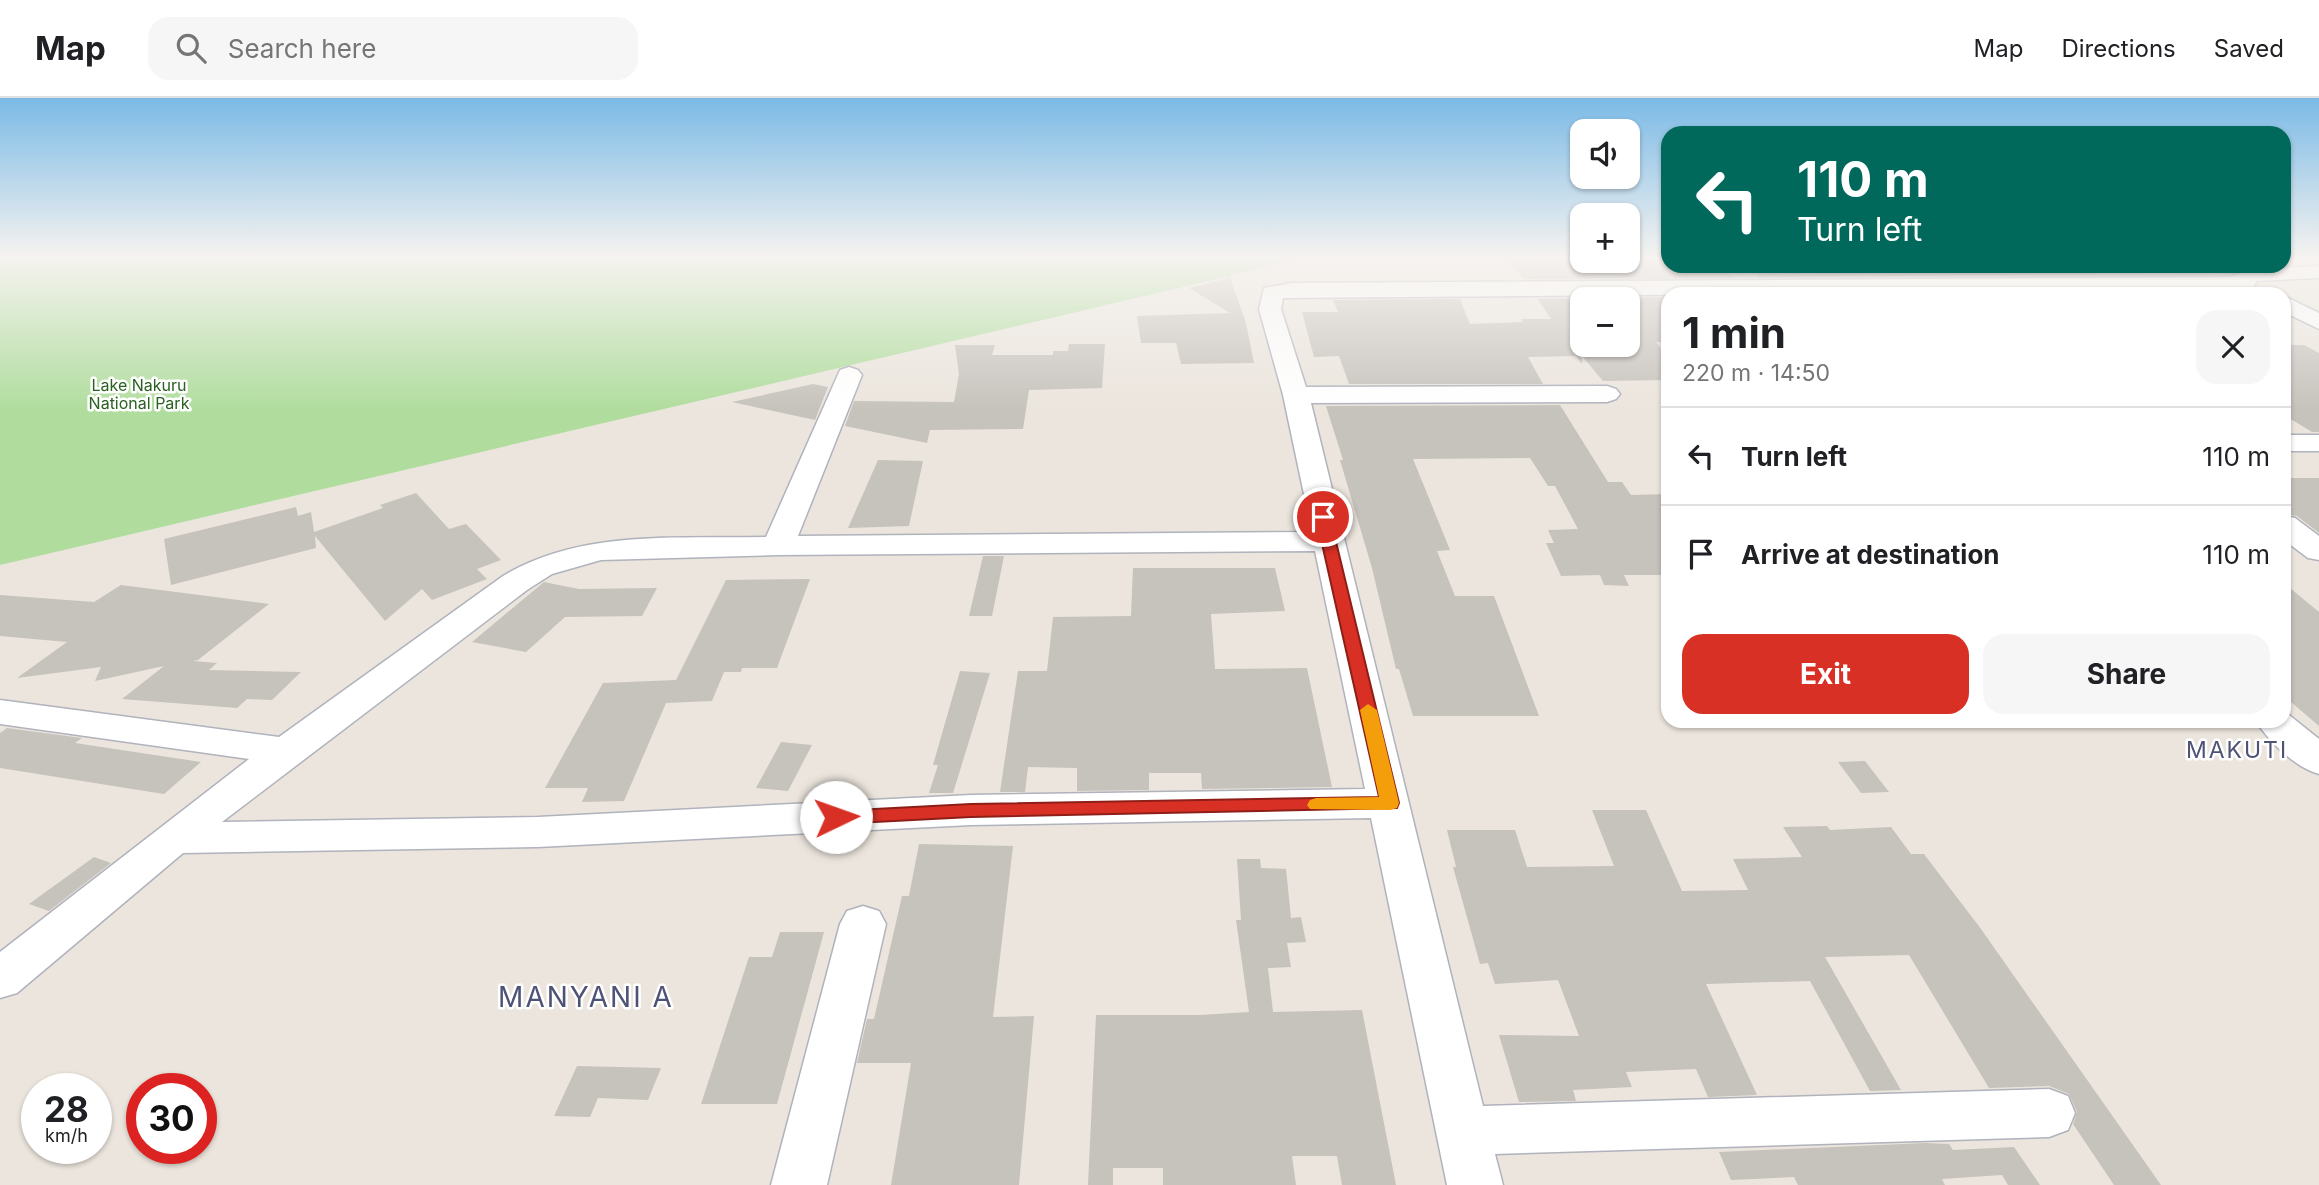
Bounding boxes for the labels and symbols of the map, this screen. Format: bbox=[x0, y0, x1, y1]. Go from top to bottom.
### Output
park label: Lake Nakuru National Park bbox=[89, 375, 190, 413]
pin bbox=[1293, 487, 1353, 547]
district label: MAKUTI bbox=[2186, 736, 2288, 764]
position arrow bbox=[799, 780, 873, 854]
district label: MANYANI A bbox=[498, 980, 674, 1014]
speed limit sign: 30 bbox=[126, 1073, 217, 1164]

